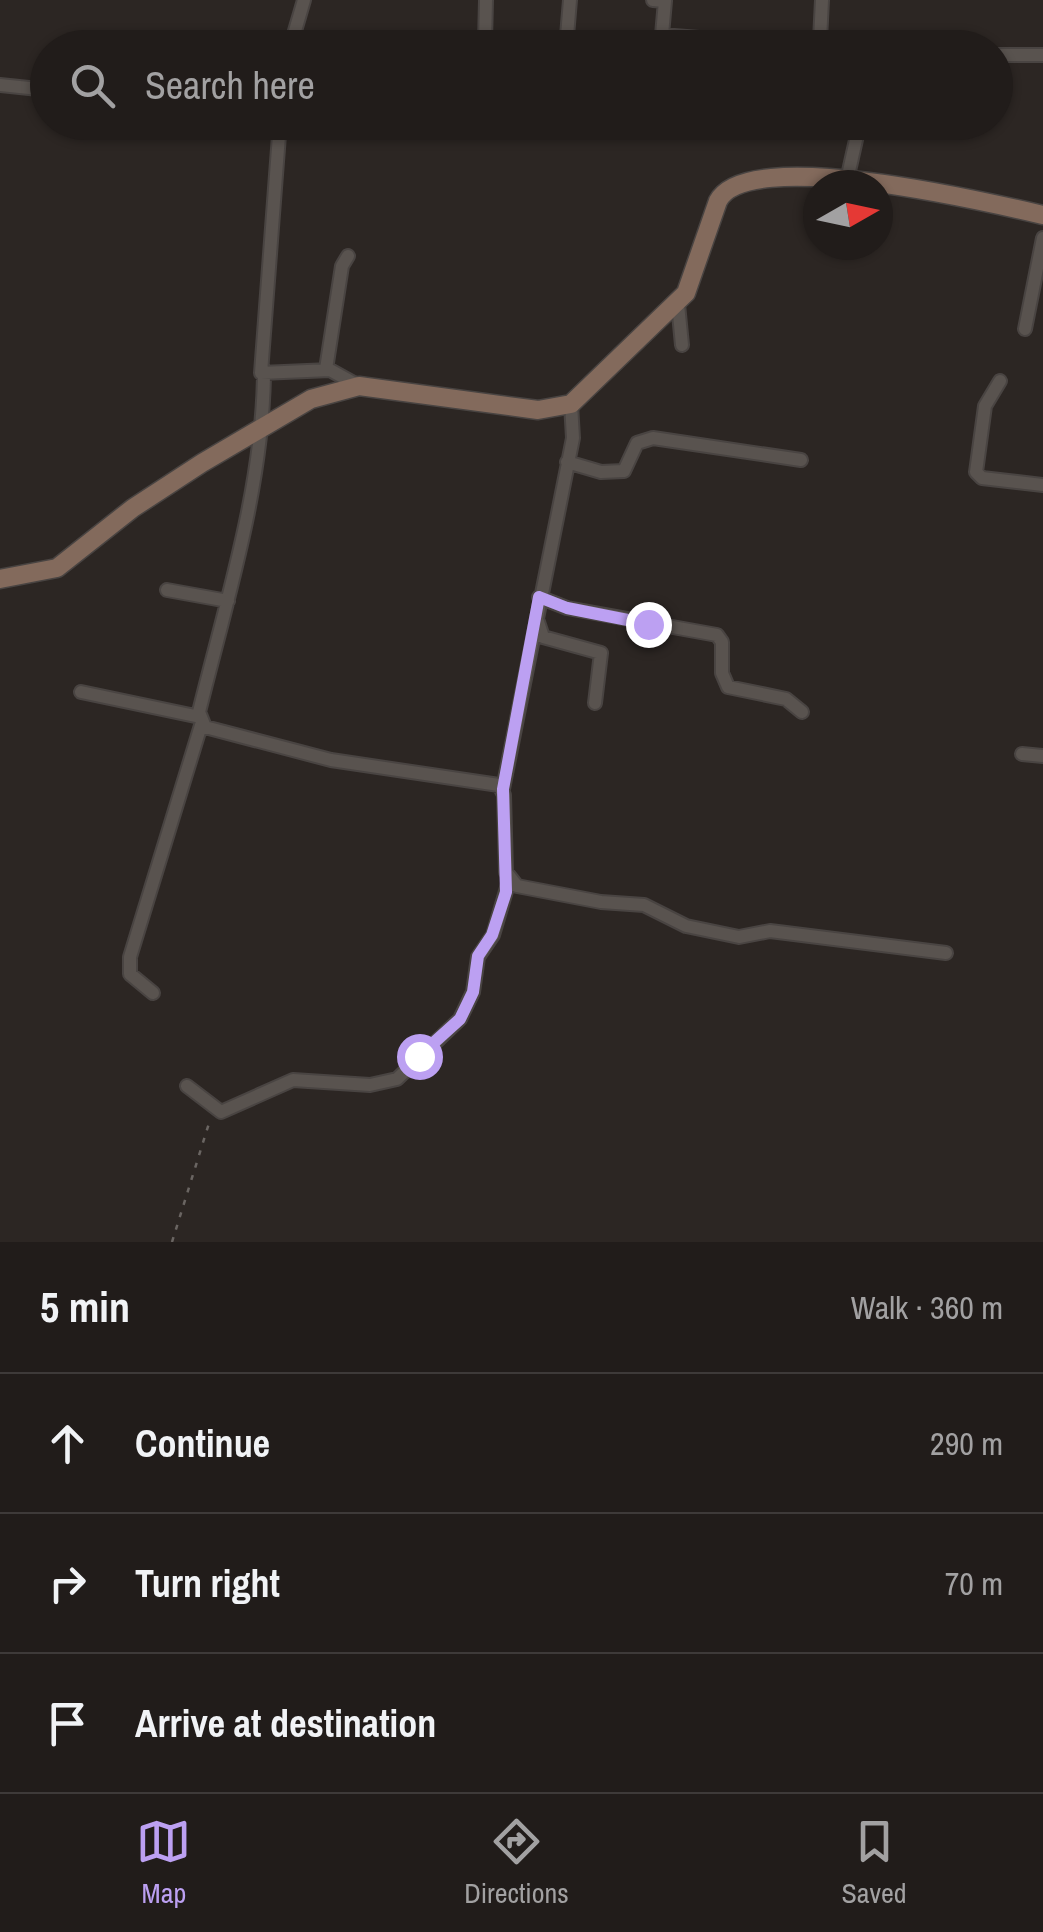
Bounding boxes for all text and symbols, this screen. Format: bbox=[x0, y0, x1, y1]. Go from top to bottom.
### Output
search box bbox=[30, 30, 1013, 140]
icon: search bbox=[65, 58, 120, 113]
text: Search here bbox=[145, 60, 315, 111]
north arrow bbox=[803, 170, 893, 260]
route end bbox=[626, 602, 672, 648]
route start bbox=[397, 1034, 443, 1080]
text: 5 min bbox=[40, 1279, 130, 1335]
text: Walk · 360 m bbox=[851, 1286, 1003, 1329]
icon: ahead bbox=[40, 1416, 95, 1471]
text: Continue bbox=[135, 1418, 270, 1469]
text: 290 m bbox=[930, 1422, 1003, 1465]
icon: right bbox=[40, 1556, 95, 1611]
text: Turn right bbox=[135, 1558, 280, 1609]
text: 70 m bbox=[945, 1562, 1003, 1605]
icon: arrive bbox=[40, 1696, 95, 1751]
text: Arrive at destination bbox=[135, 1698, 436, 1749]
tab: Map bbox=[136, 1814, 191, 1912]
tab: Directions bbox=[464, 1814, 569, 1912]
tab: Saved bbox=[842, 1814, 907, 1912]

